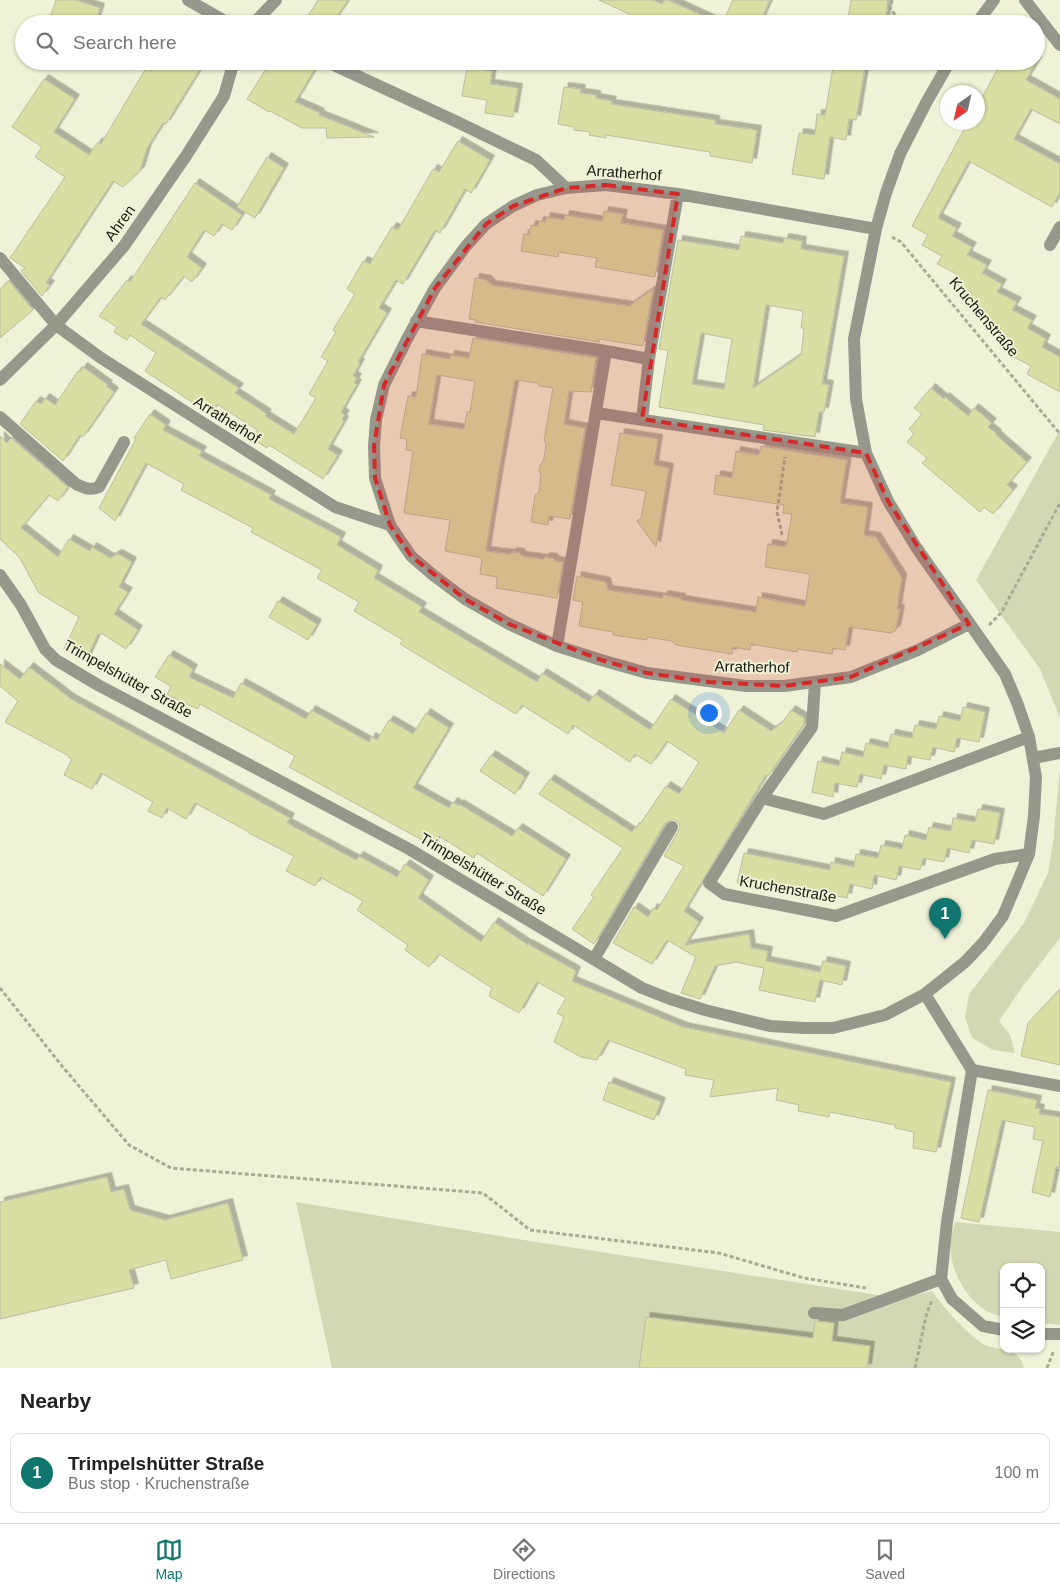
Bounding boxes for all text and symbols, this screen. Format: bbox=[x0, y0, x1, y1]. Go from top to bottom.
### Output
search box bbox=[15, 15, 1045, 70]
icon: search bbox=[33, 29, 61, 57]
text: Search here bbox=[73, 32, 177, 53]
north arrow bbox=[940, 85, 985, 130]
street label: Arratherhof bbox=[586, 161, 663, 184]
street label: Ahren bbox=[101, 202, 138, 244]
street label: Kruchenstraße bbox=[946, 274, 1023, 360]
street label: Arratherhof bbox=[191, 392, 264, 447]
street label: Trimpelshütter Straße bbox=[61, 636, 196, 721]
street label: Arratherhof bbox=[714, 657, 790, 676]
your location bbox=[696, 700, 722, 726]
street label: Trimpelshütter Straße bbox=[417, 829, 550, 918]
street label: Kruchenstraße bbox=[738, 872, 838, 905]
pin: 1 bbox=[929, 898, 961, 939]
map controls bbox=[1000, 1263, 1045, 1353]
button: locate bbox=[1000, 1263, 1045, 1308]
button: layers bbox=[1000, 1308, 1045, 1353]
text: Nearby bbox=[20, 1389, 91, 1412]
text: Trimpelshütter Straße bbox=[68, 1453, 264, 1474]
text: 1 bbox=[33, 1464, 41, 1481]
text: 100 m bbox=[995, 1464, 1039, 1481]
text: Bus stop · Kruchenstraße bbox=[68, 1475, 249, 1492]
tab: Map bbox=[155, 1536, 183, 1582]
tab: Directions bbox=[493, 1536, 555, 1582]
tab: Saved bbox=[865, 1536, 905, 1582]

